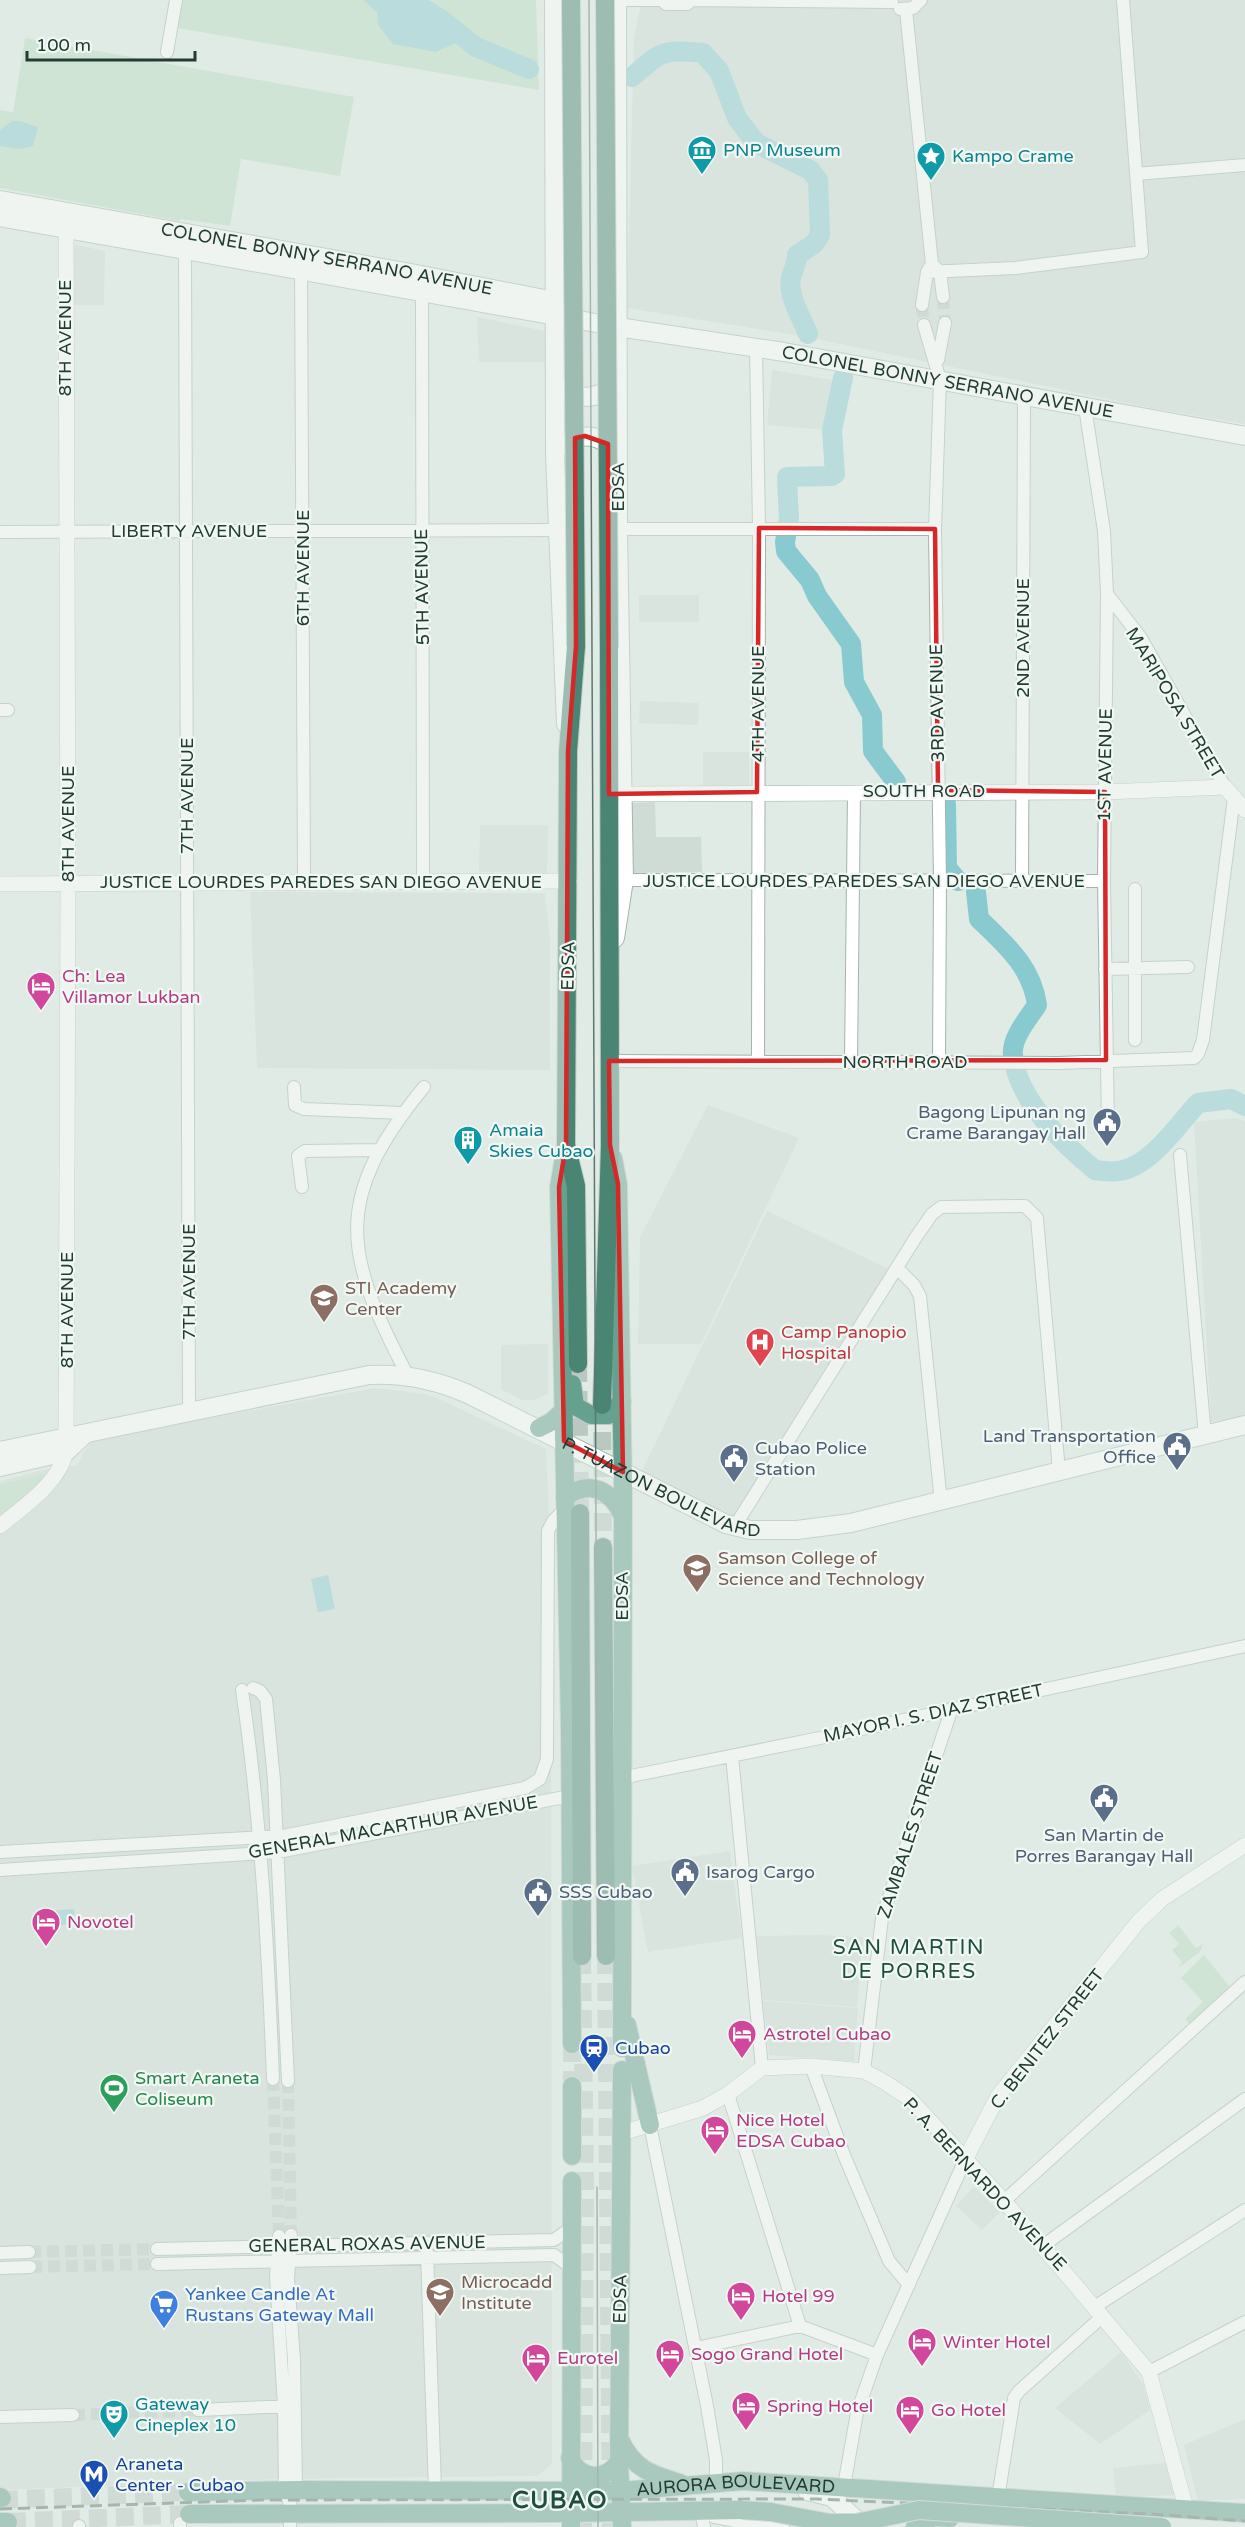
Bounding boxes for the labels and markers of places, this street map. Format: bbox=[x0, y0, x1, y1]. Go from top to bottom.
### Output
museum icon: PNP Museum bbox=[686, 134, 718, 176]
place label: PNP Museum bbox=[723, 139, 841, 161]
place icon: Kampo Crame bbox=[915, 140, 947, 182]
place label: Kampo Crame bbox=[952, 145, 1074, 167]
place label: Ch: Lea Villamor Lukban bbox=[62, 965, 201, 1008]
hotel icon: Ch: Lea Villamor Lukban bbox=[25, 970, 57, 1012]
place label: Bagong Lipunan ng Crame Barangay Hall bbox=[906, 1101, 1086, 1144]
public building icon: Bagong Lipunan ng Crame Barangay Hall bbox=[1091, 1106, 1123, 1148]
place label: Amaia Skies Cubao bbox=[489, 1119, 593, 1162]
building icon: Amaia Skies Cubao bbox=[452, 1124, 484, 1166]
place label: STI Academy Center bbox=[345, 1277, 457, 1320]
school or university icon: STI Academy Center bbox=[308, 1282, 340, 1324]
place label: Camp Panopio Hospital bbox=[781, 1321, 907, 1364]
hospital icon: Camp Panopio Hospital bbox=[744, 1326, 776, 1368]
place label: Land Transportation Office bbox=[983, 1425, 1156, 1468]
public building icon: Land Transportation Office bbox=[1161, 1430, 1193, 1472]
place label: Cubao Police Station bbox=[755, 1437, 867, 1480]
public building icon: Cubao Police Station bbox=[718, 1442, 750, 1484]
place label: Samson College of Science and Technology bbox=[718, 1547, 925, 1590]
school or university icon: Samson College of Science and Technology bbox=[681, 1552, 713, 1594]
public building icon: San Martin de Porres Barangay Hall bbox=[1088, 1782, 1120, 1824]
place label: San Martin de Porres Barangay Hall bbox=[1015, 1824, 1193, 1867]
public building icon: Isarog Cargo bbox=[669, 1856, 701, 1898]
place label: Isarog Cargo bbox=[706, 1861, 815, 1883]
public building icon: SSS Cubao bbox=[522, 1876, 554, 1918]
place label: SSS Cubao bbox=[559, 1881, 653, 1903]
hotel icon: Novotel bbox=[30, 1906, 62, 1948]
place label: Novotel bbox=[67, 1911, 134, 1933]
hotel icon: Astrotel Cubao bbox=[726, 2018, 758, 2060]
place label: Astrotel Cubao bbox=[763, 2023, 891, 2045]
station icon: Cubao bbox=[578, 2032, 610, 2074]
place label: Cubao bbox=[615, 2037, 671, 2059]
place label: Smart Araneta Coliseum bbox=[135, 2067, 260, 2110]
sports icon: Smart Araneta Coliseum bbox=[98, 2072, 130, 2114]
place label: Nice Hotel EDSA Cubao bbox=[736, 2109, 846, 2152]
hotel icon: Nice Hotel EDSA Cubao bbox=[699, 2114, 731, 2156]
place label: Microcadd Institute bbox=[461, 2271, 552, 2314]
school or university icon: Microcadd Institute bbox=[424, 2276, 456, 2318]
hotel icon: Hotel 99 bbox=[725, 2280, 757, 2322]
place label: Yankee Candle At Rustans Gateway Mall bbox=[185, 2283, 374, 2326]
place label: Hotel 99 bbox=[762, 2285, 835, 2307]
supermarket icon: Yankee Candle At Rustans Gateway Mall bbox=[148, 2288, 180, 2330]
hotel icon: Winter Hotel bbox=[906, 2326, 938, 2368]
place label: Winter Hotel bbox=[943, 2331, 1050, 2353]
hotel icon: Sogo Grand Hotel bbox=[654, 2338, 686, 2380]
hotel icon: Eurotel bbox=[520, 2342, 552, 2384]
place label: Sogo Grand Hotel bbox=[691, 2343, 843, 2365]
place label: Eurotel bbox=[557, 2347, 618, 2369]
hotel icon: Spring Hotel bbox=[730, 2390, 762, 2432]
place label: Gateway Cineplex 10 bbox=[135, 2393, 236, 2436]
hotel icon: Go Hotel bbox=[894, 2394, 926, 2436]
place label: Spring Hotel bbox=[767, 2395, 873, 2417]
theatre icon: Gateway Cineplex 10 bbox=[98, 2398, 130, 2440]
place label: Go Hotel bbox=[931, 2399, 1006, 2421]
place label: Araneta Center - Cubao bbox=[115, 2453, 244, 2496]
metro station icon: Araneta Center - Cubao bbox=[78, 2458, 110, 2500]

